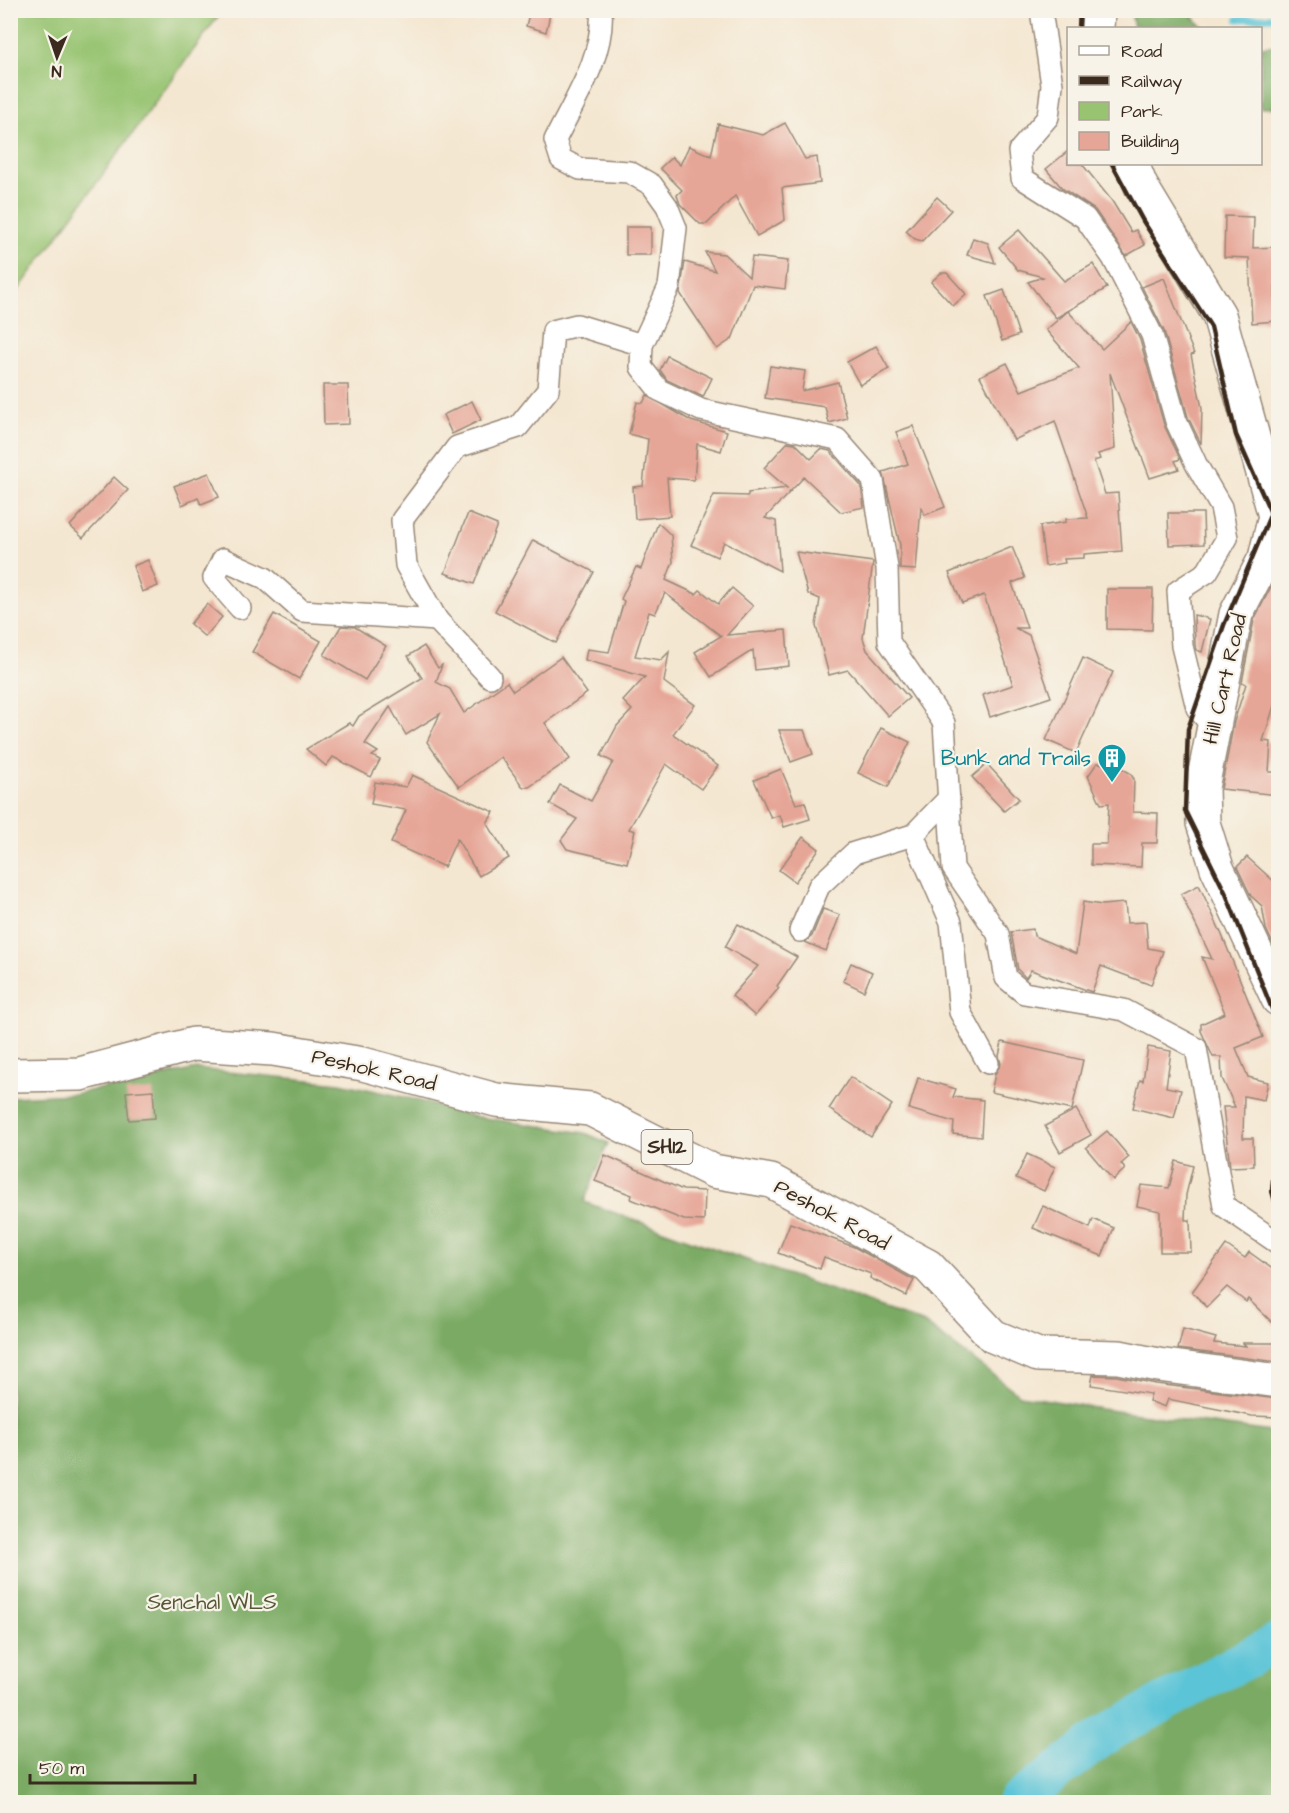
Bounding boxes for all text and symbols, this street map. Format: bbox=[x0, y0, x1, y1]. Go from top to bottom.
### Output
north arrow bbox=[27, 27, 87, 87]
legend bbox=[1067, 27, 1262, 165]
text: Road bbox=[1121, 39, 1162, 64]
text: N bbox=[51, 60, 62, 82]
text: Railway bbox=[1121, 69, 1182, 95]
text: Park bbox=[1121, 99, 1163, 124]
text: Building bbox=[1121, 129, 1179, 155]
street label: Hill Cart Road bbox=[1196, 611, 1254, 747]
building icon: Bunk and Trails bbox=[1096, 742, 1128, 784]
place label: Bunk and Trails bbox=[941, 744, 1091, 773]
street label: Peshok Road bbox=[309, 1042, 439, 1098]
road number: SH12 bbox=[642, 1130, 692, 1164]
street label: Peshok Road bbox=[769, 1172, 895, 1258]
park label: Senchal WLS bbox=[147, 1588, 277, 1617]
scale bar bbox=[30, 1747, 195, 1785]
text: 50 m bbox=[39, 1756, 84, 1781]

